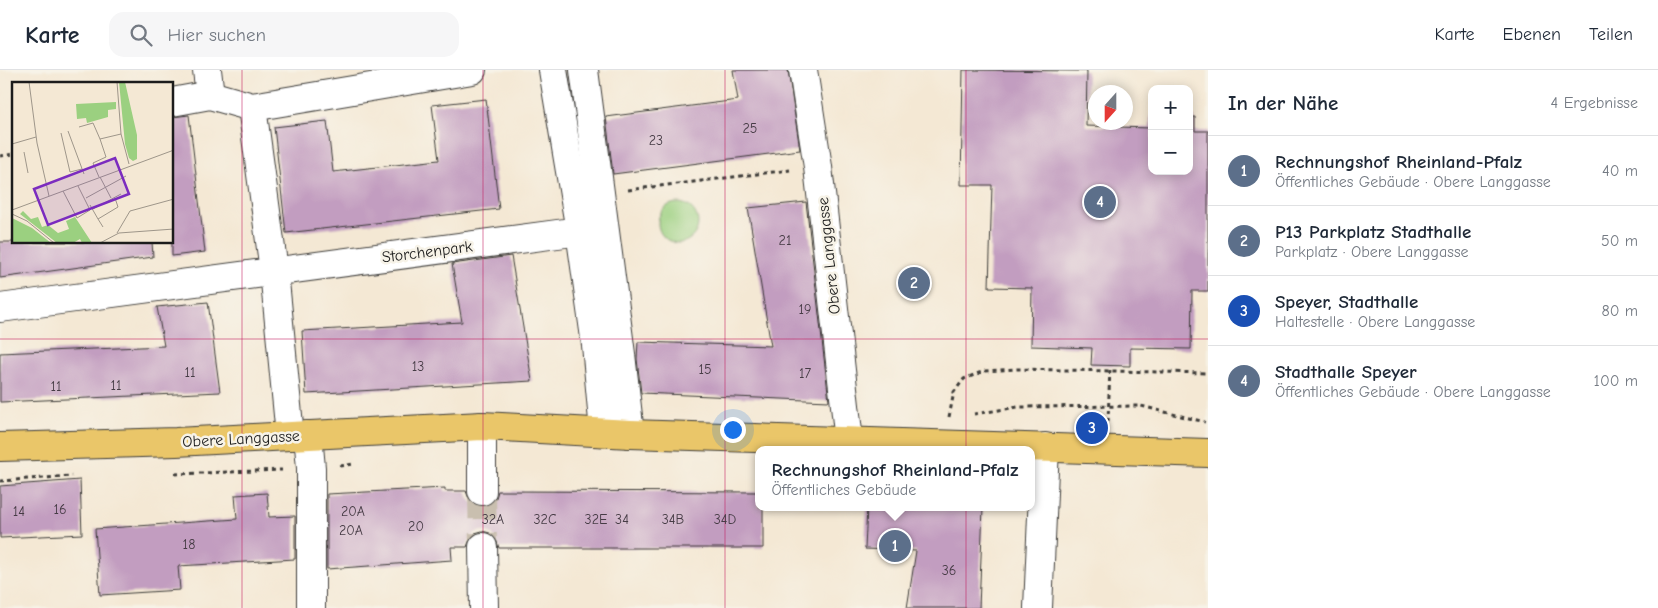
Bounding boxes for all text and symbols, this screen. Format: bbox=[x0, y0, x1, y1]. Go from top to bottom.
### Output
search box bbox=[109, 12, 459, 57]
text: Karte bbox=[25, 21, 79, 49]
icon: search bbox=[127, 21, 155, 49]
text: Hier suchen bbox=[167, 24, 266, 46]
text: Karte bbox=[1434, 24, 1475, 45]
text: Ebenen bbox=[1503, 24, 1561, 45]
text: Teilen bbox=[1589, 24, 1633, 45]
inset map bbox=[12, 82, 174, 244]
north arrow bbox=[1088, 85, 1133, 130]
map controls bbox=[1148, 85, 1193, 175]
button: + bbox=[1148, 85, 1193, 130]
text: In der Nähe bbox=[1228, 91, 1338, 115]
text: 4 Ergebnisse bbox=[1551, 94, 1638, 112]
house number: 25 bbox=[743, 120, 757, 137]
button: − bbox=[1148, 130, 1193, 175]
house number: 23 bbox=[649, 132, 663, 149]
text: Rechnungshof Rheinland-Pfalz bbox=[1275, 151, 1522, 173]
text: 1 bbox=[1241, 162, 1247, 180]
text: 40 m bbox=[1602, 162, 1638, 180]
text: Öffentliches Gebäude · Obere Langgasse bbox=[1275, 173, 1551, 191]
pin: 4 bbox=[1084, 183, 1116, 221]
street label: Obere Langgasse bbox=[814, 196, 844, 315]
text: P13 Parkplatz Stadthalle bbox=[1275, 221, 1471, 243]
house number: 21 bbox=[779, 232, 791, 249]
text: 2 bbox=[1240, 232, 1248, 250]
text: 50 m bbox=[1601, 232, 1638, 250]
street label: Storchenpark bbox=[381, 237, 474, 266]
text: Parkplatz · Obere Langgasse bbox=[1275, 243, 1469, 261]
pin: 2 bbox=[898, 264, 930, 302]
text: Speyer, Stadthalle bbox=[1275, 291, 1418, 313]
house number: 19 bbox=[799, 301, 811, 318]
text: 3 bbox=[1240, 302, 1248, 320]
text: 80 m bbox=[1601, 302, 1638, 320]
text: Haltestelle · Obere Langgasse bbox=[1275, 313, 1475, 331]
house number: 13 bbox=[412, 358, 424, 375]
house number: 15 bbox=[698, 361, 712, 378]
text: Stadthalle Speyer bbox=[1275, 361, 1417, 383]
house number: 11 bbox=[184, 364, 196, 381]
house number: 17 bbox=[799, 365, 811, 382]
text: 4 bbox=[1240, 372, 1248, 390]
text: 100 m bbox=[1594, 372, 1638, 390]
house number: 11 bbox=[110, 377, 122, 394]
house number: 11 bbox=[50, 378, 62, 395]
text: Öffentliches Gebäude · Obere Langgasse bbox=[1275, 383, 1551, 401]
pin: 3 bbox=[1076, 409, 1108, 447]
your location bbox=[720, 417, 746, 443]
street label: Obere Langgasse bbox=[182, 427, 300, 451]
popup bbox=[755, 446, 1035, 511]
text: Rechnungshof Rheinland-Pfalz bbox=[772, 459, 1018, 481]
text: Öffentliches Gebäude bbox=[772, 481, 916, 499]
house number: 16 bbox=[53, 501, 67, 518]
house number: 14 bbox=[13, 503, 25, 520]
house number: 20A bbox=[341, 503, 365, 520]
house number: 32A bbox=[482, 511, 504, 528]
house number: 32C bbox=[533, 511, 557, 528]
house number: 32E bbox=[585, 511, 607, 528]
house number: 34 bbox=[615, 511, 629, 528]
house number: 34B bbox=[662, 511, 685, 528]
house number: 34D bbox=[714, 511, 737, 528]
house number: 20 bbox=[408, 518, 424, 535]
house number: 20A bbox=[339, 522, 363, 539]
pin: 1 bbox=[879, 527, 911, 565]
house number: 18 bbox=[183, 536, 195, 553]
house number: 36 bbox=[942, 562, 956, 579]

